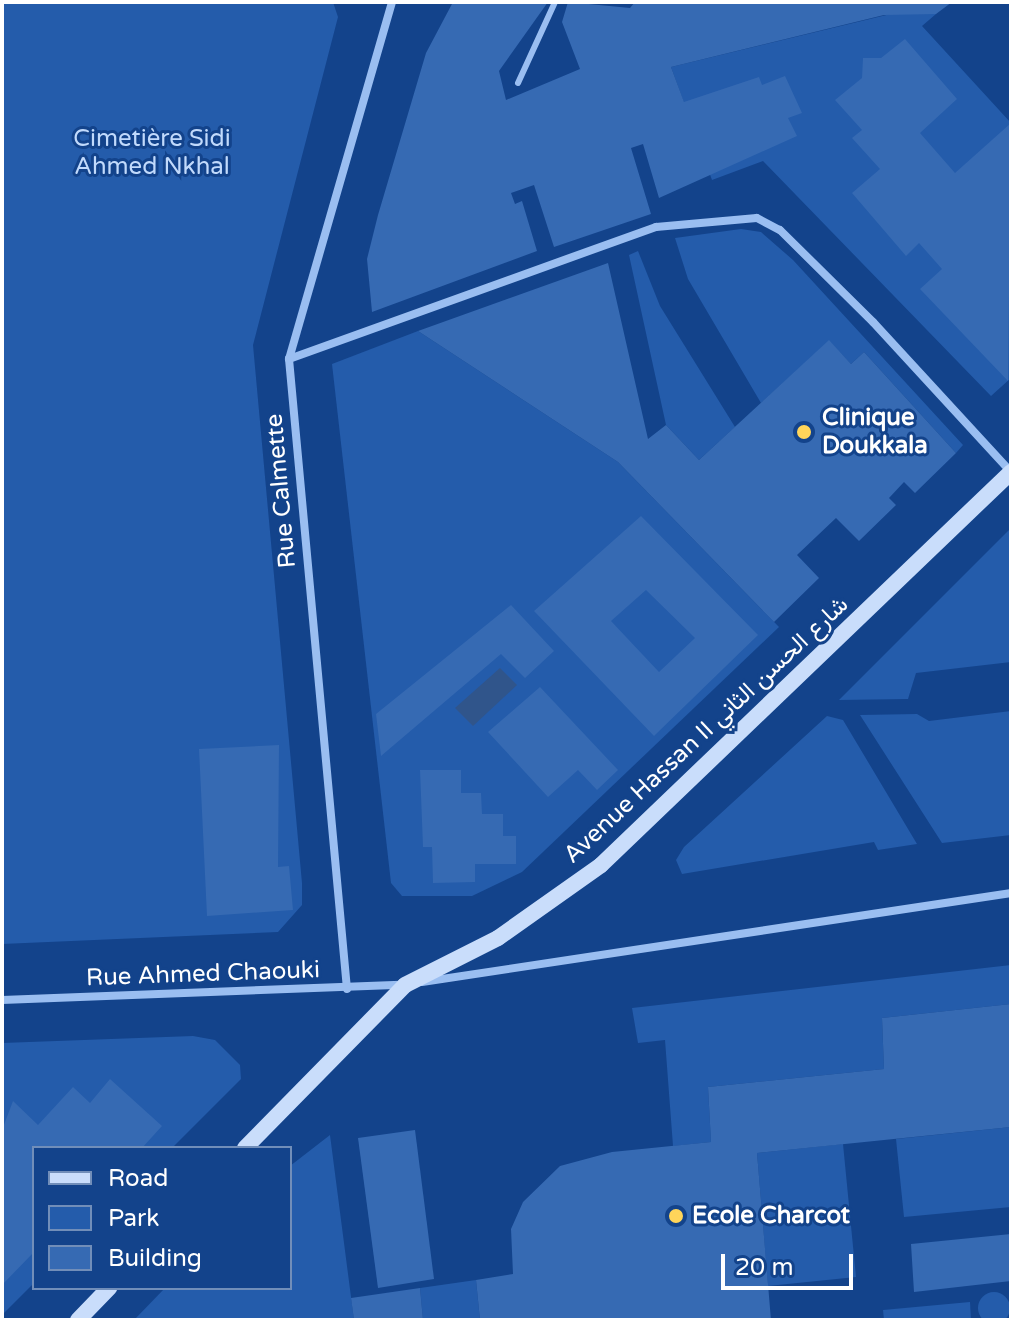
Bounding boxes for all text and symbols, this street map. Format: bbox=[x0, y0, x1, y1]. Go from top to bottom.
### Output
park label: Cimetière Sidi Ahmed Nkhal bbox=[73, 125, 231, 181]
place label: Clinique Doukkala bbox=[822, 404, 928, 460]
street label: Rue Calmette bbox=[260, 413, 302, 569]
marker: Clinique Doukkala bbox=[793, 421, 815, 443]
street label: Avenue Hassan II شارع الحسن الثاني bbox=[558, 590, 854, 870]
street label: Rue Ahmed Chaouki bbox=[86, 956, 320, 992]
legend bbox=[32, 1146, 292, 1290]
text: Road bbox=[108, 1164, 168, 1193]
place label: Ecole Charcot bbox=[692, 1202, 850, 1230]
text: Park bbox=[108, 1204, 159, 1233]
marker: Ecole Charcot bbox=[667, 1207, 685, 1225]
scale bar bbox=[725, 1238, 857, 1288]
text: Building bbox=[108, 1244, 202, 1273]
text: 20 m bbox=[735, 1253, 793, 1282]

